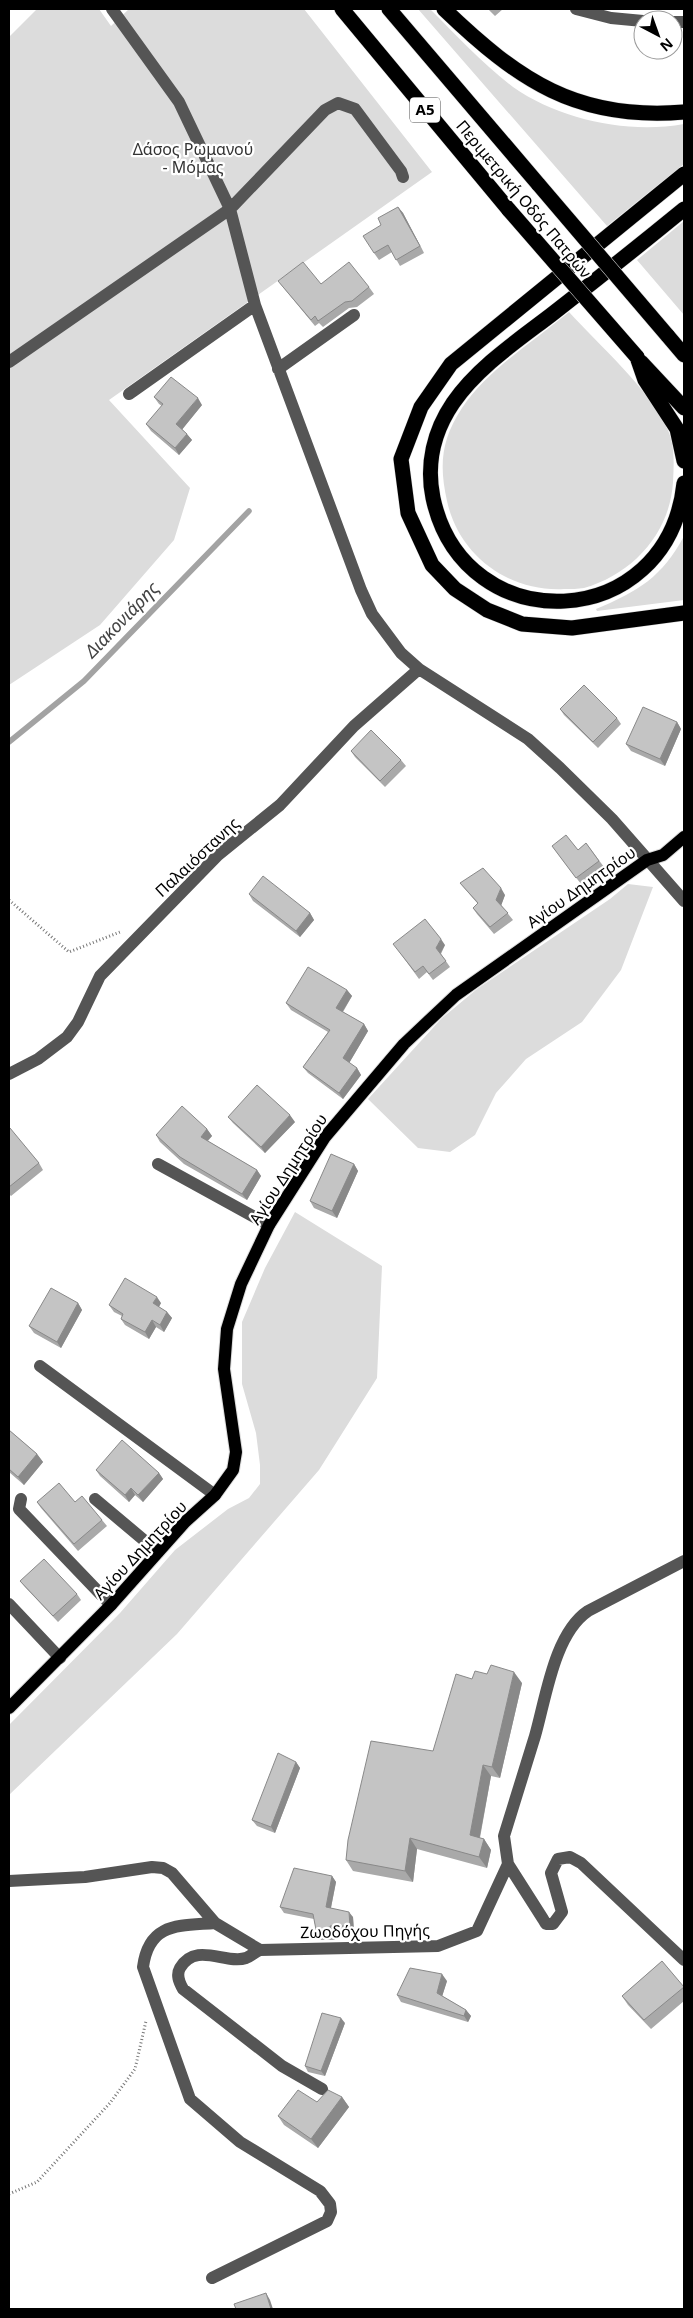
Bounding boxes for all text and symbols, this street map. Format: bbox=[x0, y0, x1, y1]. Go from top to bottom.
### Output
north arrow bbox=[633, 10, 683, 60]
text: N bbox=[656, 34, 677, 56]
road number: Α5 bbox=[410, 98, 440, 122]
street label: Περιμετρική Οδός Πατρών bbox=[451, 115, 597, 283]
park label: Δάσος Ρωμανού - Μόμας bbox=[133, 138, 253, 178]
water label: Διακονιάρης bbox=[78, 576, 164, 663]
street label: Παλαιόστανης bbox=[150, 812, 244, 902]
street label: Αγίου Δημητρίου bbox=[522, 841, 640, 933]
street label: Αγίου Δημητρίου bbox=[244, 1109, 332, 1229]
street label: Αγίου Δημητρίου bbox=[88, 1496, 192, 1604]
street label: Ζωοδόχου Πηγής bbox=[300, 1919, 430, 1943]

